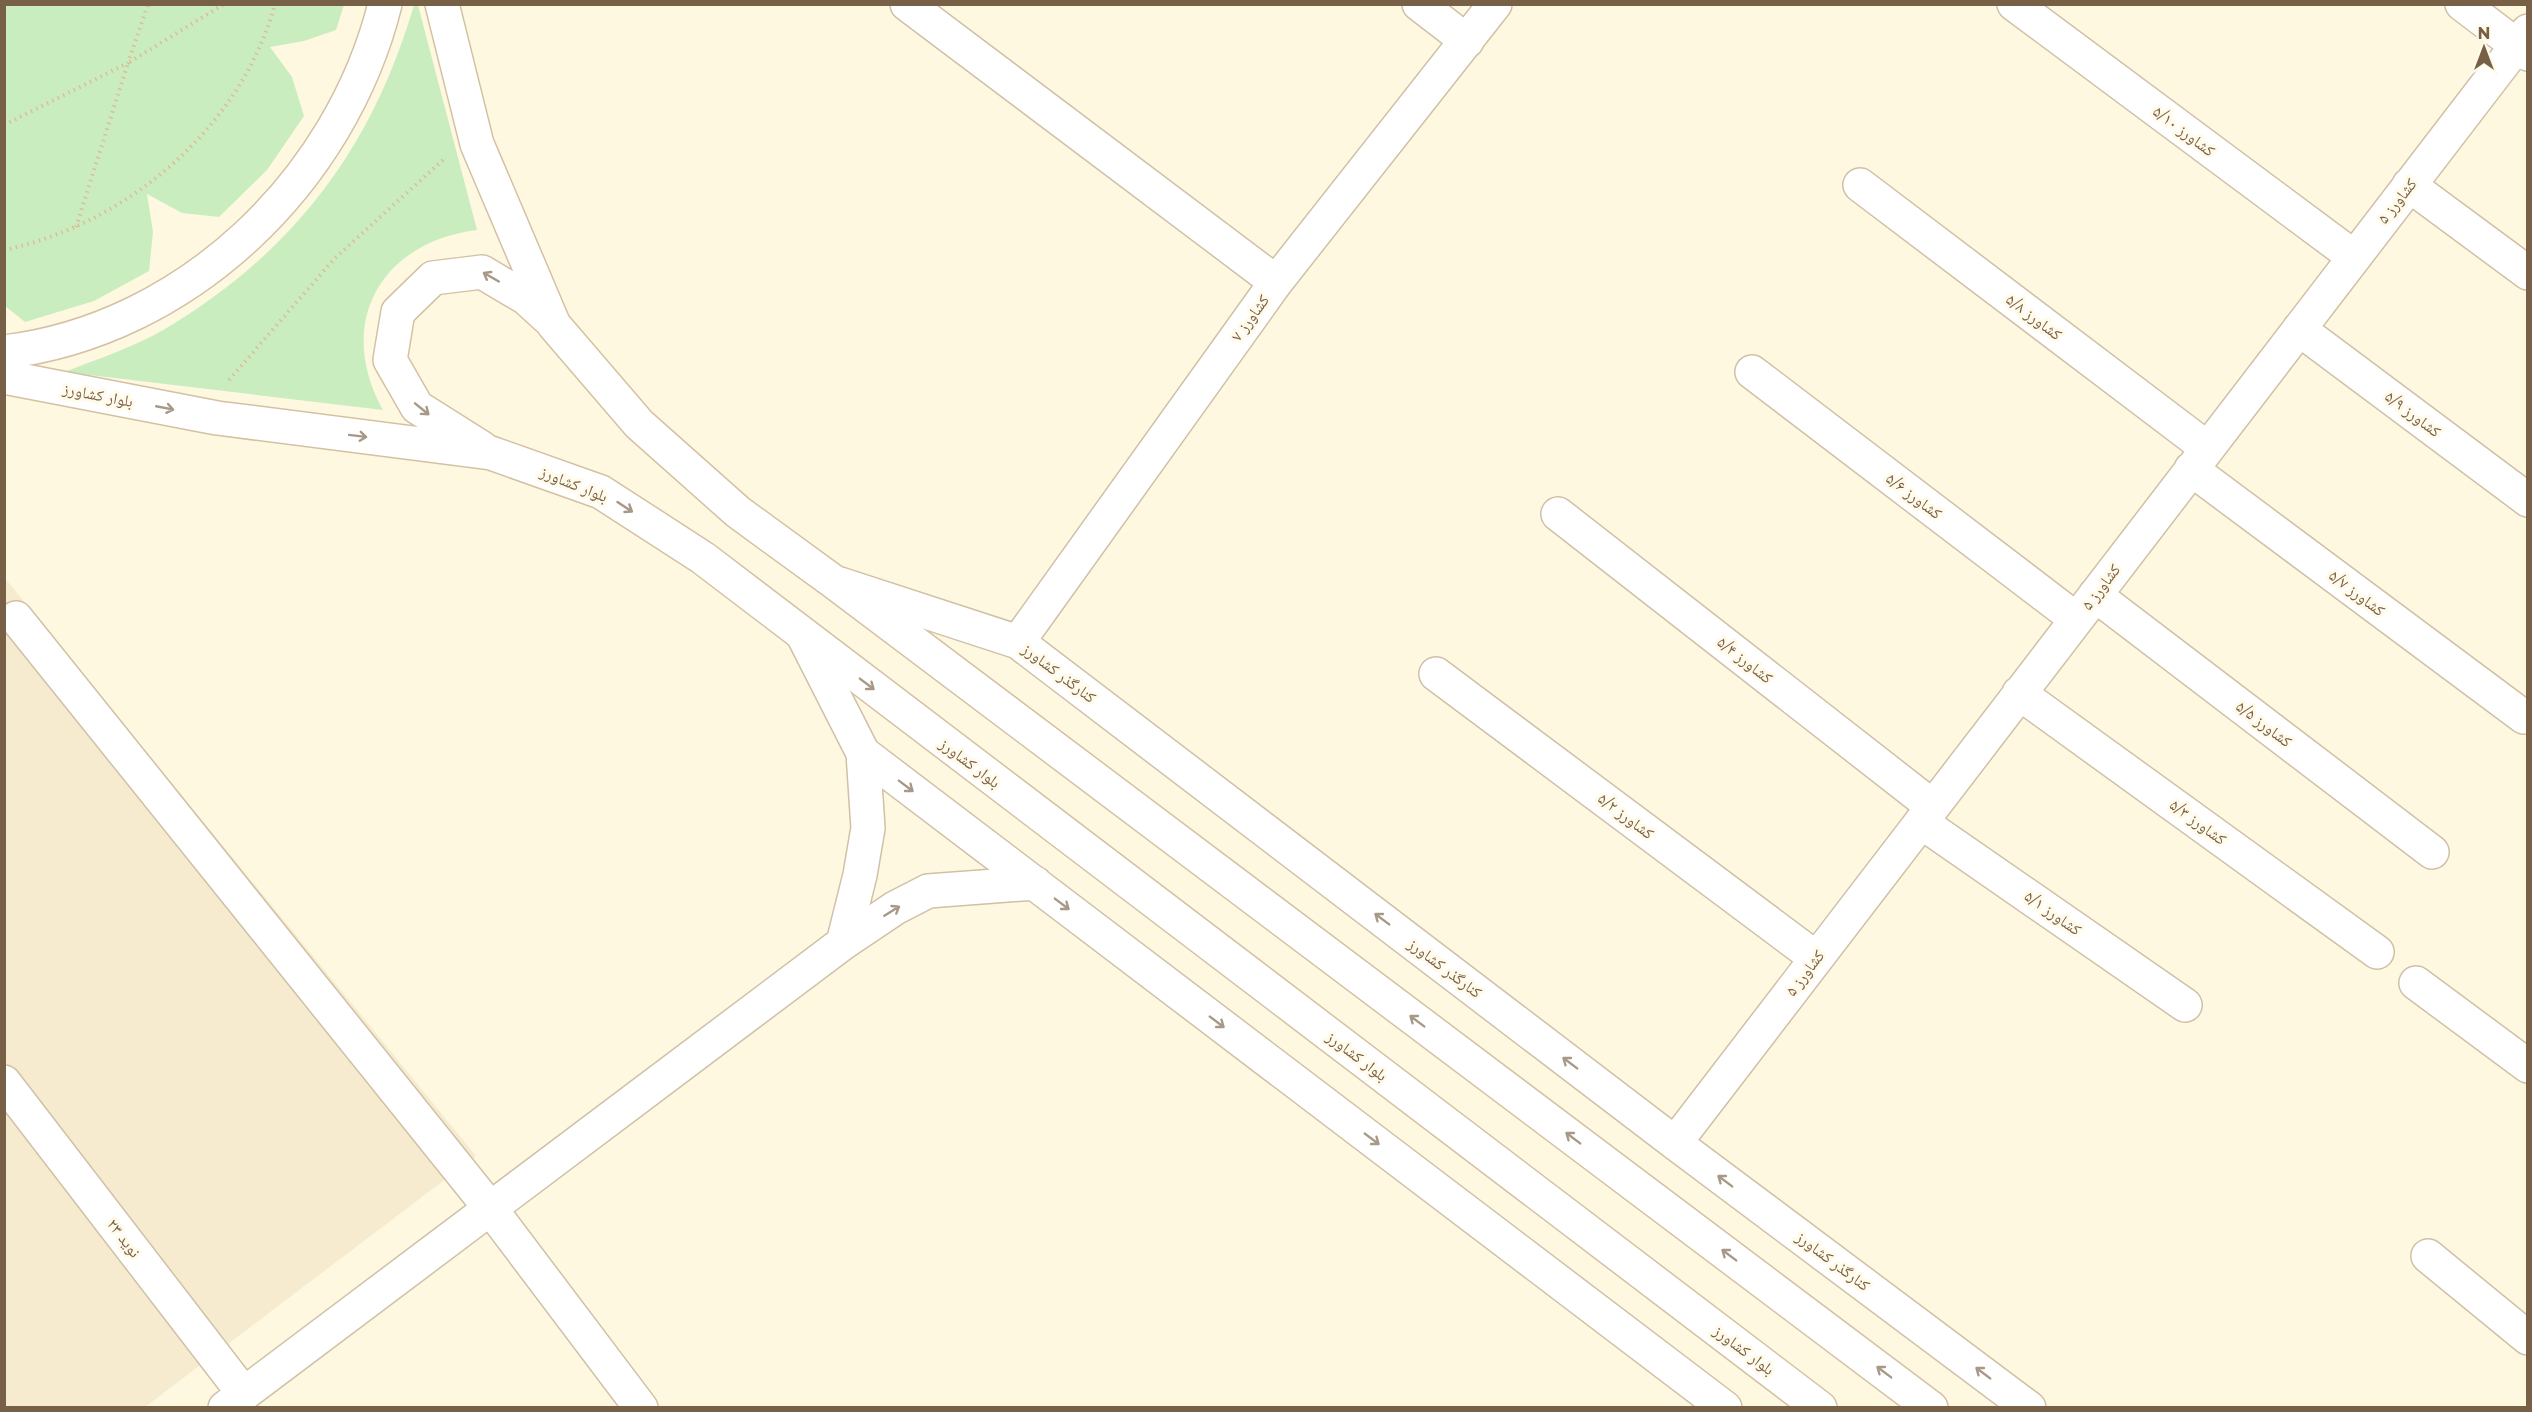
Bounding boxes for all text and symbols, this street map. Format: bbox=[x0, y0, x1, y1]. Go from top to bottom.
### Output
north arrow bbox=[2454, 18, 2514, 78]
text: N bbox=[2478, 24, 2490, 43]
street label: کشاورز ۵/۱۰ bbox=[2149, 102, 2219, 161]
street label: کشاورز ۵ bbox=[2373, 174, 2421, 228]
one-way arrow bbox=[483, 271, 500, 283]
street label: کشاورز ۵/۸ bbox=[2002, 290, 2066, 344]
street label: کشاورز ۷ bbox=[1227, 291, 1273, 345]
street label: بلوار کشاورز bbox=[60, 379, 135, 411]
street label: کشاورز ۵/۹ bbox=[2381, 387, 2445, 441]
one-way arrow bbox=[414, 402, 430, 415]
one-way arrow bbox=[155, 403, 174, 414]
one-way arrow bbox=[347, 431, 367, 442]
street label: بلوار کشاورز bbox=[537, 461, 611, 506]
street label: کشاورز ۵/۶ bbox=[1882, 469, 1946, 523]
one-way arrow bbox=[616, 502, 633, 514]
street label: کشاورز ۵ bbox=[2078, 560, 2125, 614]
street label: کشاورز ۵/۷ bbox=[2325, 566, 2389, 620]
street label: کشاورز ۵/۴ bbox=[1714, 632, 1777, 688]
street label: کنارگذر کشاورز bbox=[1018, 639, 1100, 707]
one-way arrow bbox=[858, 678, 874, 690]
street label: کشاورز ۵/۵ bbox=[2232, 697, 2296, 751]
street label: بلوار کشاورز bbox=[935, 733, 1004, 792]
one-way arrow bbox=[898, 779, 914, 792]
street label: کشاورز ۵/۲ bbox=[1594, 789, 1658, 843]
street label: کشاورز ۵/۳ bbox=[2166, 795, 2230, 849]
street label: کشاورز ۵/۱ bbox=[2021, 887, 2085, 940]
one-way arrow bbox=[1053, 897, 1069, 910]
one-way arrow bbox=[883, 904, 900, 916]
one-way arrow bbox=[1374, 913, 1390, 925]
street label: کنارگذر کشاورز bbox=[1404, 934, 1486, 1002]
street label: کشاورز ۵ bbox=[1782, 946, 1829, 1000]
one-way arrow bbox=[1409, 1014, 1425, 1027]
one-way arrow bbox=[1208, 1015, 1224, 1028]
street label: بلوار کشاورز bbox=[1322, 1026, 1391, 1085]
one-way arrow bbox=[1562, 1057, 1578, 1069]
one-way arrow bbox=[1565, 1131, 1581, 1144]
one-way arrow bbox=[1364, 1133, 1380, 1146]
one-way arrow bbox=[1718, 1174, 1734, 1187]
street label: نوید ۲۳ bbox=[103, 1215, 145, 1261]
street label: کنارگذر کشاورز bbox=[1792, 1227, 1874, 1295]
one-way arrow bbox=[1721, 1249, 1737, 1261]
street label: بلوار کشاورز bbox=[1709, 1320, 1778, 1379]
one-way arrow bbox=[1877, 1366, 1893, 1379]
one-way arrow bbox=[1975, 1366, 1991, 1379]

